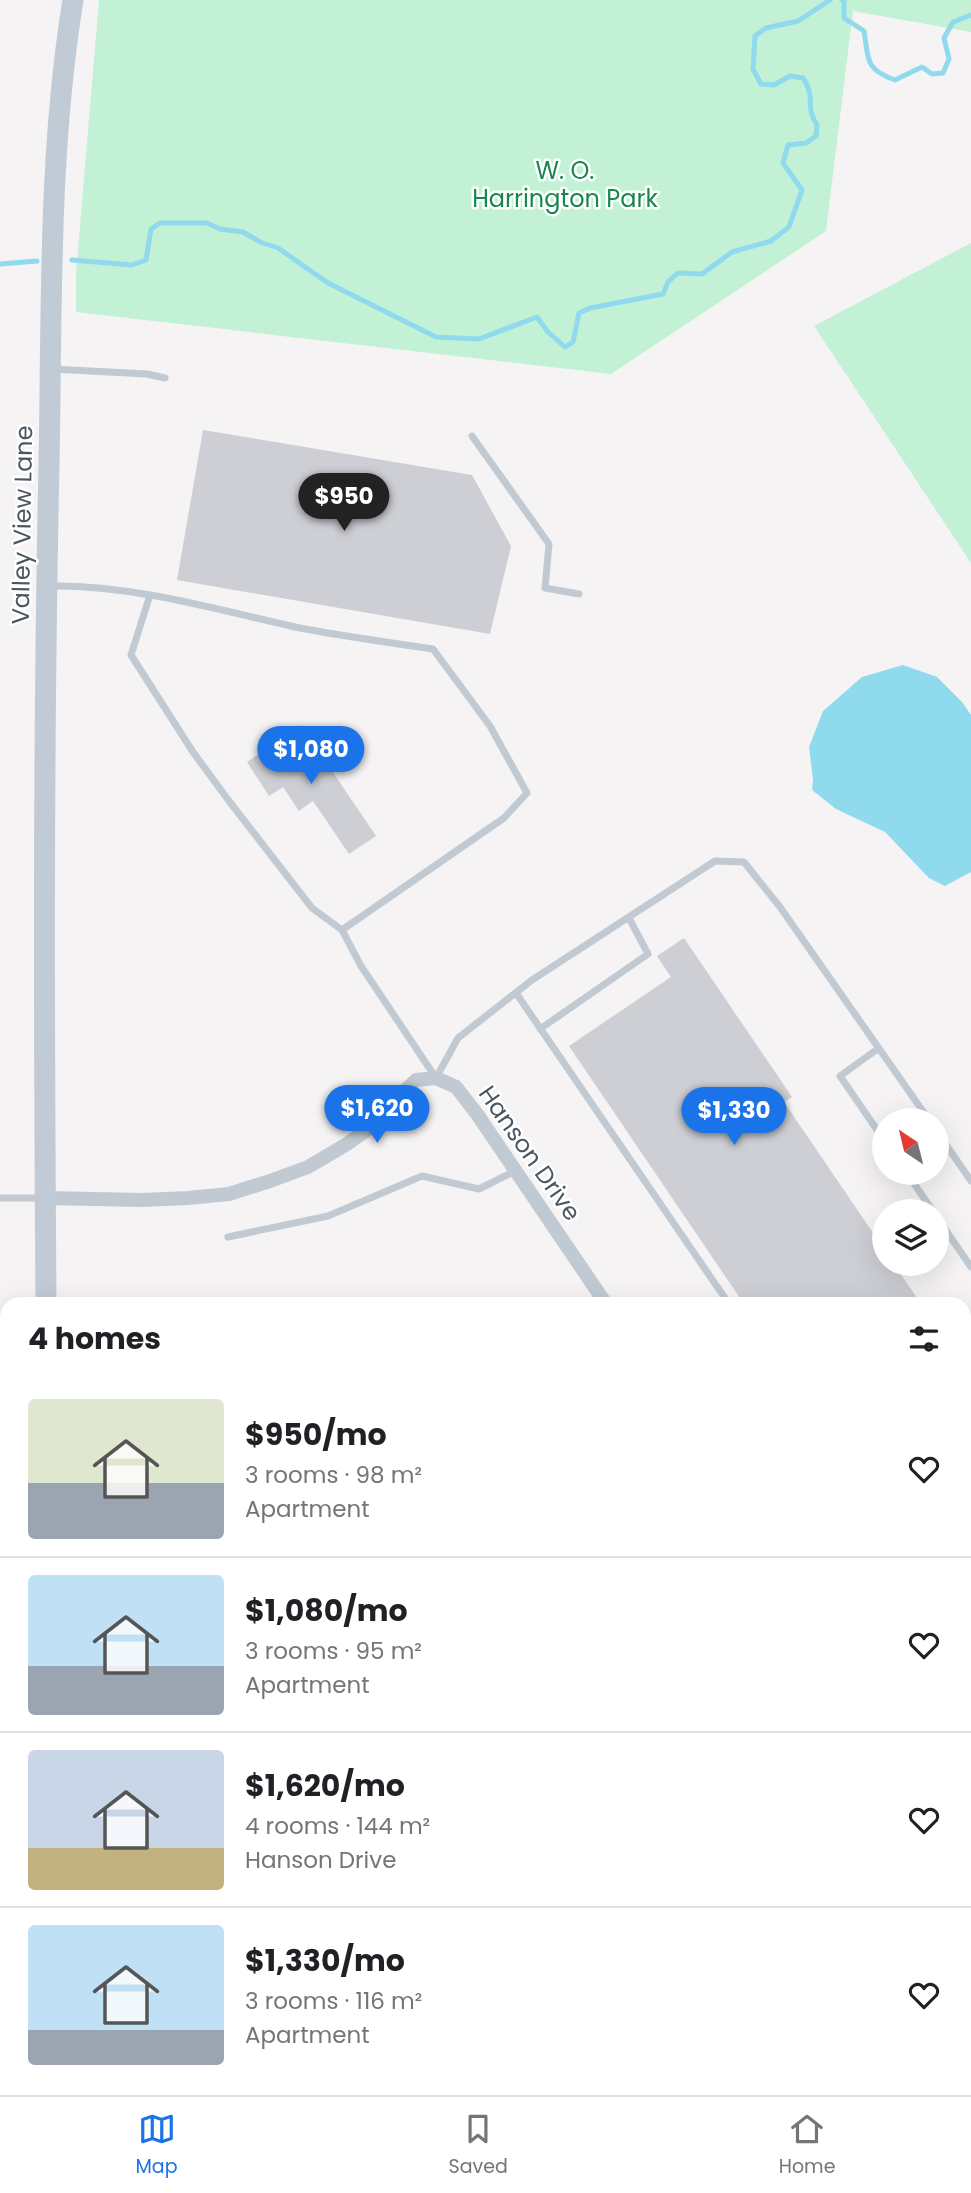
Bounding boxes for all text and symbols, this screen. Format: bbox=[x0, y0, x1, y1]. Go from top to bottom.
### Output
park label: W. O. Harrington Park bbox=[472, 154, 658, 215]
street label: Valley View Lane bbox=[4, 425, 40, 625]
pin: $950 bbox=[303, 474, 385, 533]
text: $950 bbox=[314, 480, 374, 512]
pin: $1,080 bbox=[254, 726, 368, 786]
text: $1,080 bbox=[273, 733, 349, 765]
street label: Hanson Drive bbox=[471, 1079, 589, 1227]
pin: $1,620 bbox=[320, 1086, 434, 1145]
pin: $1,330 bbox=[677, 1088, 791, 1147]
text: $1,620 bbox=[340, 1092, 414, 1124]
text: $1,330 bbox=[697, 1094, 771, 1126]
north arrow bbox=[872, 1108, 948, 1185]
map controls bbox=[872, 1108, 949, 1276]
button: layers bbox=[872, 1199, 949, 1276]
text: 4 homes bbox=[28, 1317, 161, 1360]
icon: filters bbox=[905, 1320, 943, 1358]
text: $950/mo bbox=[245, 1413, 387, 1456]
icon: home bbox=[84, 1427, 168, 1511]
icon: heart bbox=[905, 1450, 943, 1488]
text: 3 rooms · 98 m² bbox=[245, 1459, 422, 1491]
text: Apartment bbox=[245, 1493, 370, 1525]
text: $1,080/mo bbox=[245, 1589, 408, 1632]
icon: home bbox=[84, 1603, 168, 1687]
icon: heart bbox=[905, 1626, 943, 1664]
text: 3 rooms · 95 m² bbox=[245, 1635, 422, 1667]
text: Apartment bbox=[245, 1669, 370, 1701]
text: $1,620/mo bbox=[245, 1764, 405, 1807]
icon: home bbox=[84, 1778, 168, 1862]
icon: heart bbox=[905, 1801, 943, 1839]
text: 4 rooms · 144 m² bbox=[245, 1810, 430, 1842]
text: Hanson Drive bbox=[245, 1844, 396, 1876]
text: $1,330/mo bbox=[245, 1939, 405, 1982]
icon: home bbox=[84, 1953, 168, 2037]
icon: heart bbox=[905, 1976, 943, 2014]
text: 3 rooms · 116 m² bbox=[245, 1985, 422, 2017]
text: Apartment bbox=[245, 2019, 370, 2051]
tab: Map bbox=[135, 2110, 178, 2181]
tab: Saved bbox=[449, 2110, 508, 2181]
tab: Home bbox=[779, 2110, 835, 2181]

